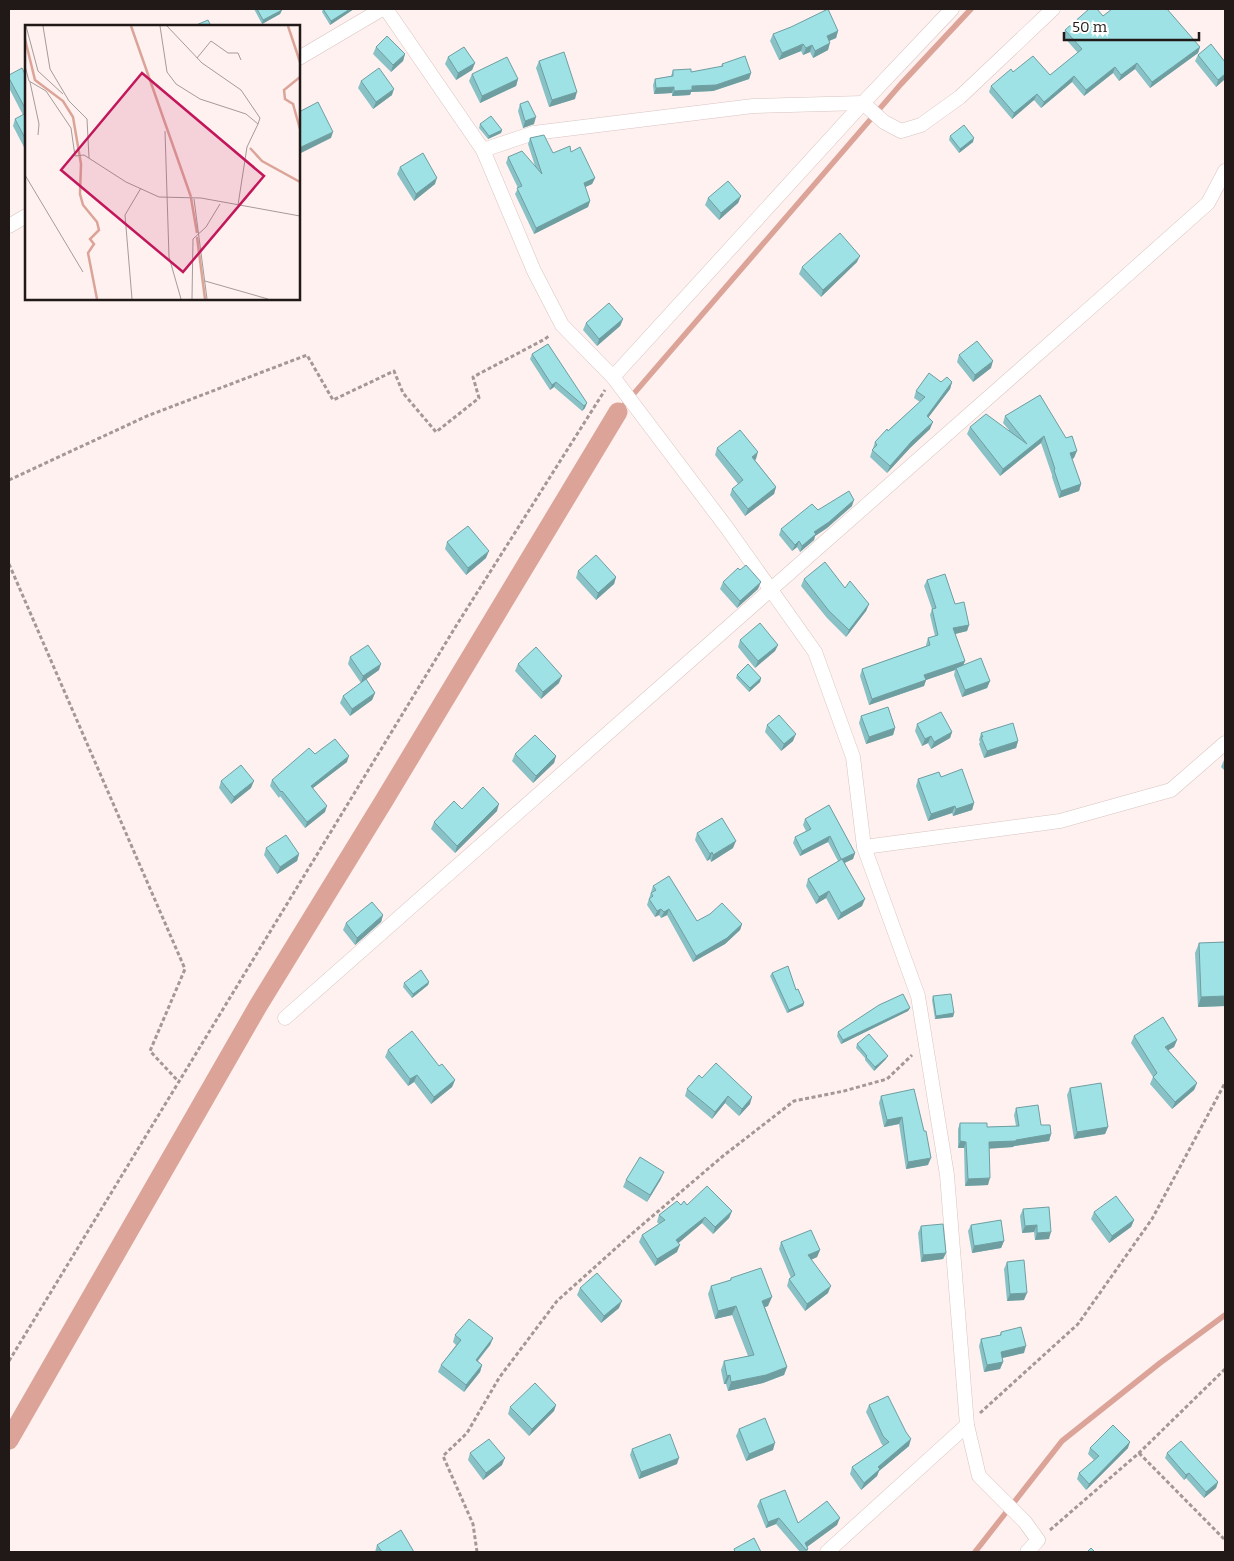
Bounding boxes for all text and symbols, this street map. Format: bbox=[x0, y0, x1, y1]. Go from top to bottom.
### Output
scale bar bbox=[1064, 10, 1199, 42]
text: 50 m bbox=[1072, 18, 1108, 36]
inset map bbox=[25, 25, 300, 300]

